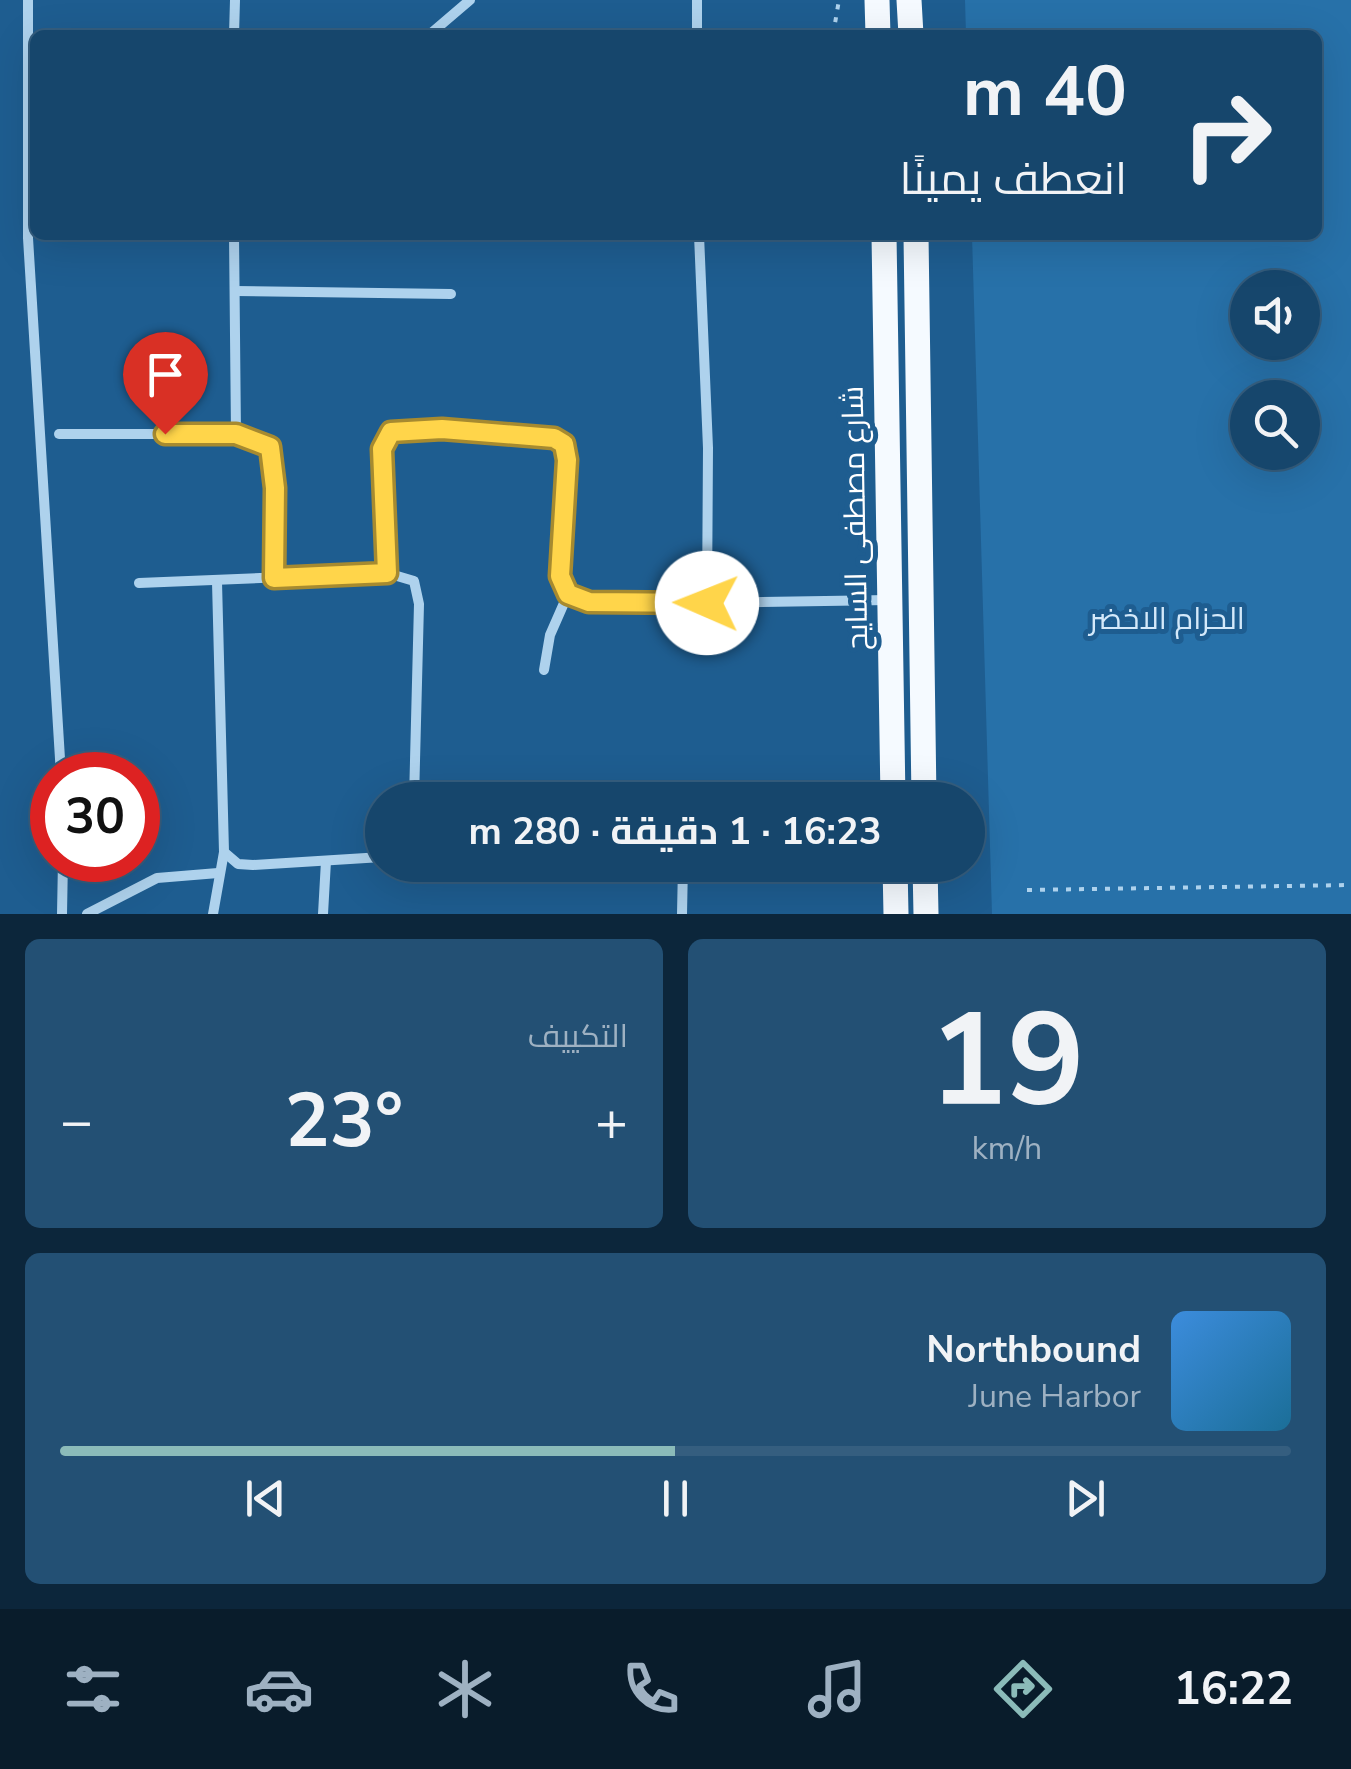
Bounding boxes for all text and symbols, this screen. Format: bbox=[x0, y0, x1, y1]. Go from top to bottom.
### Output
text: 40 m bbox=[963, 44, 1127, 140]
icon: right bbox=[1162, 70, 1292, 200]
text: انعطف يمينًا bbox=[899, 149, 1127, 210]
map controls bbox=[1230, 270, 1320, 470]
button: sound bbox=[1230, 270, 1320, 360]
pin bbox=[123, 332, 208, 435]
icon: arrive bbox=[138, 347, 193, 402]
button: search bbox=[1230, 380, 1320, 470]
street label: شارع مصطفى السايح bbox=[833, 385, 878, 651]
position arrow bbox=[655, 551, 759, 655]
park label: الحزام الاخضر bbox=[1087, 599, 1245, 640]
speed limit sign: 30 bbox=[30, 752, 160, 882]
text: 16:23 · 1 دقيقة · 280 m bbox=[468, 806, 882, 857]
text: 19 bbox=[929, 973, 1085, 1150]
text: التكييف bbox=[528, 1015, 628, 1058]
text: 23° bbox=[285, 1070, 403, 1172]
text: − bbox=[60, 1084, 93, 1159]
text: + bbox=[595, 1084, 628, 1159]
text: km/h bbox=[972, 1127, 1042, 1170]
text: Northbound bbox=[926, 1324, 1141, 1375]
text: June Harbor bbox=[969, 1375, 1141, 1418]
icon: previous bbox=[238, 1471, 293, 1526]
icon: pause bbox=[648, 1471, 703, 1526]
icon: next bbox=[1058, 1471, 1113, 1526]
icon: filters bbox=[58, 1654, 128, 1724]
icon: car bbox=[244, 1654, 314, 1724]
icon: climate bbox=[430, 1654, 500, 1724]
icon: phone bbox=[616, 1654, 686, 1724]
icon: music bbox=[802, 1654, 872, 1724]
icon: directions bbox=[988, 1654, 1058, 1724]
text: 16:22 bbox=[1174, 1659, 1293, 1720]

